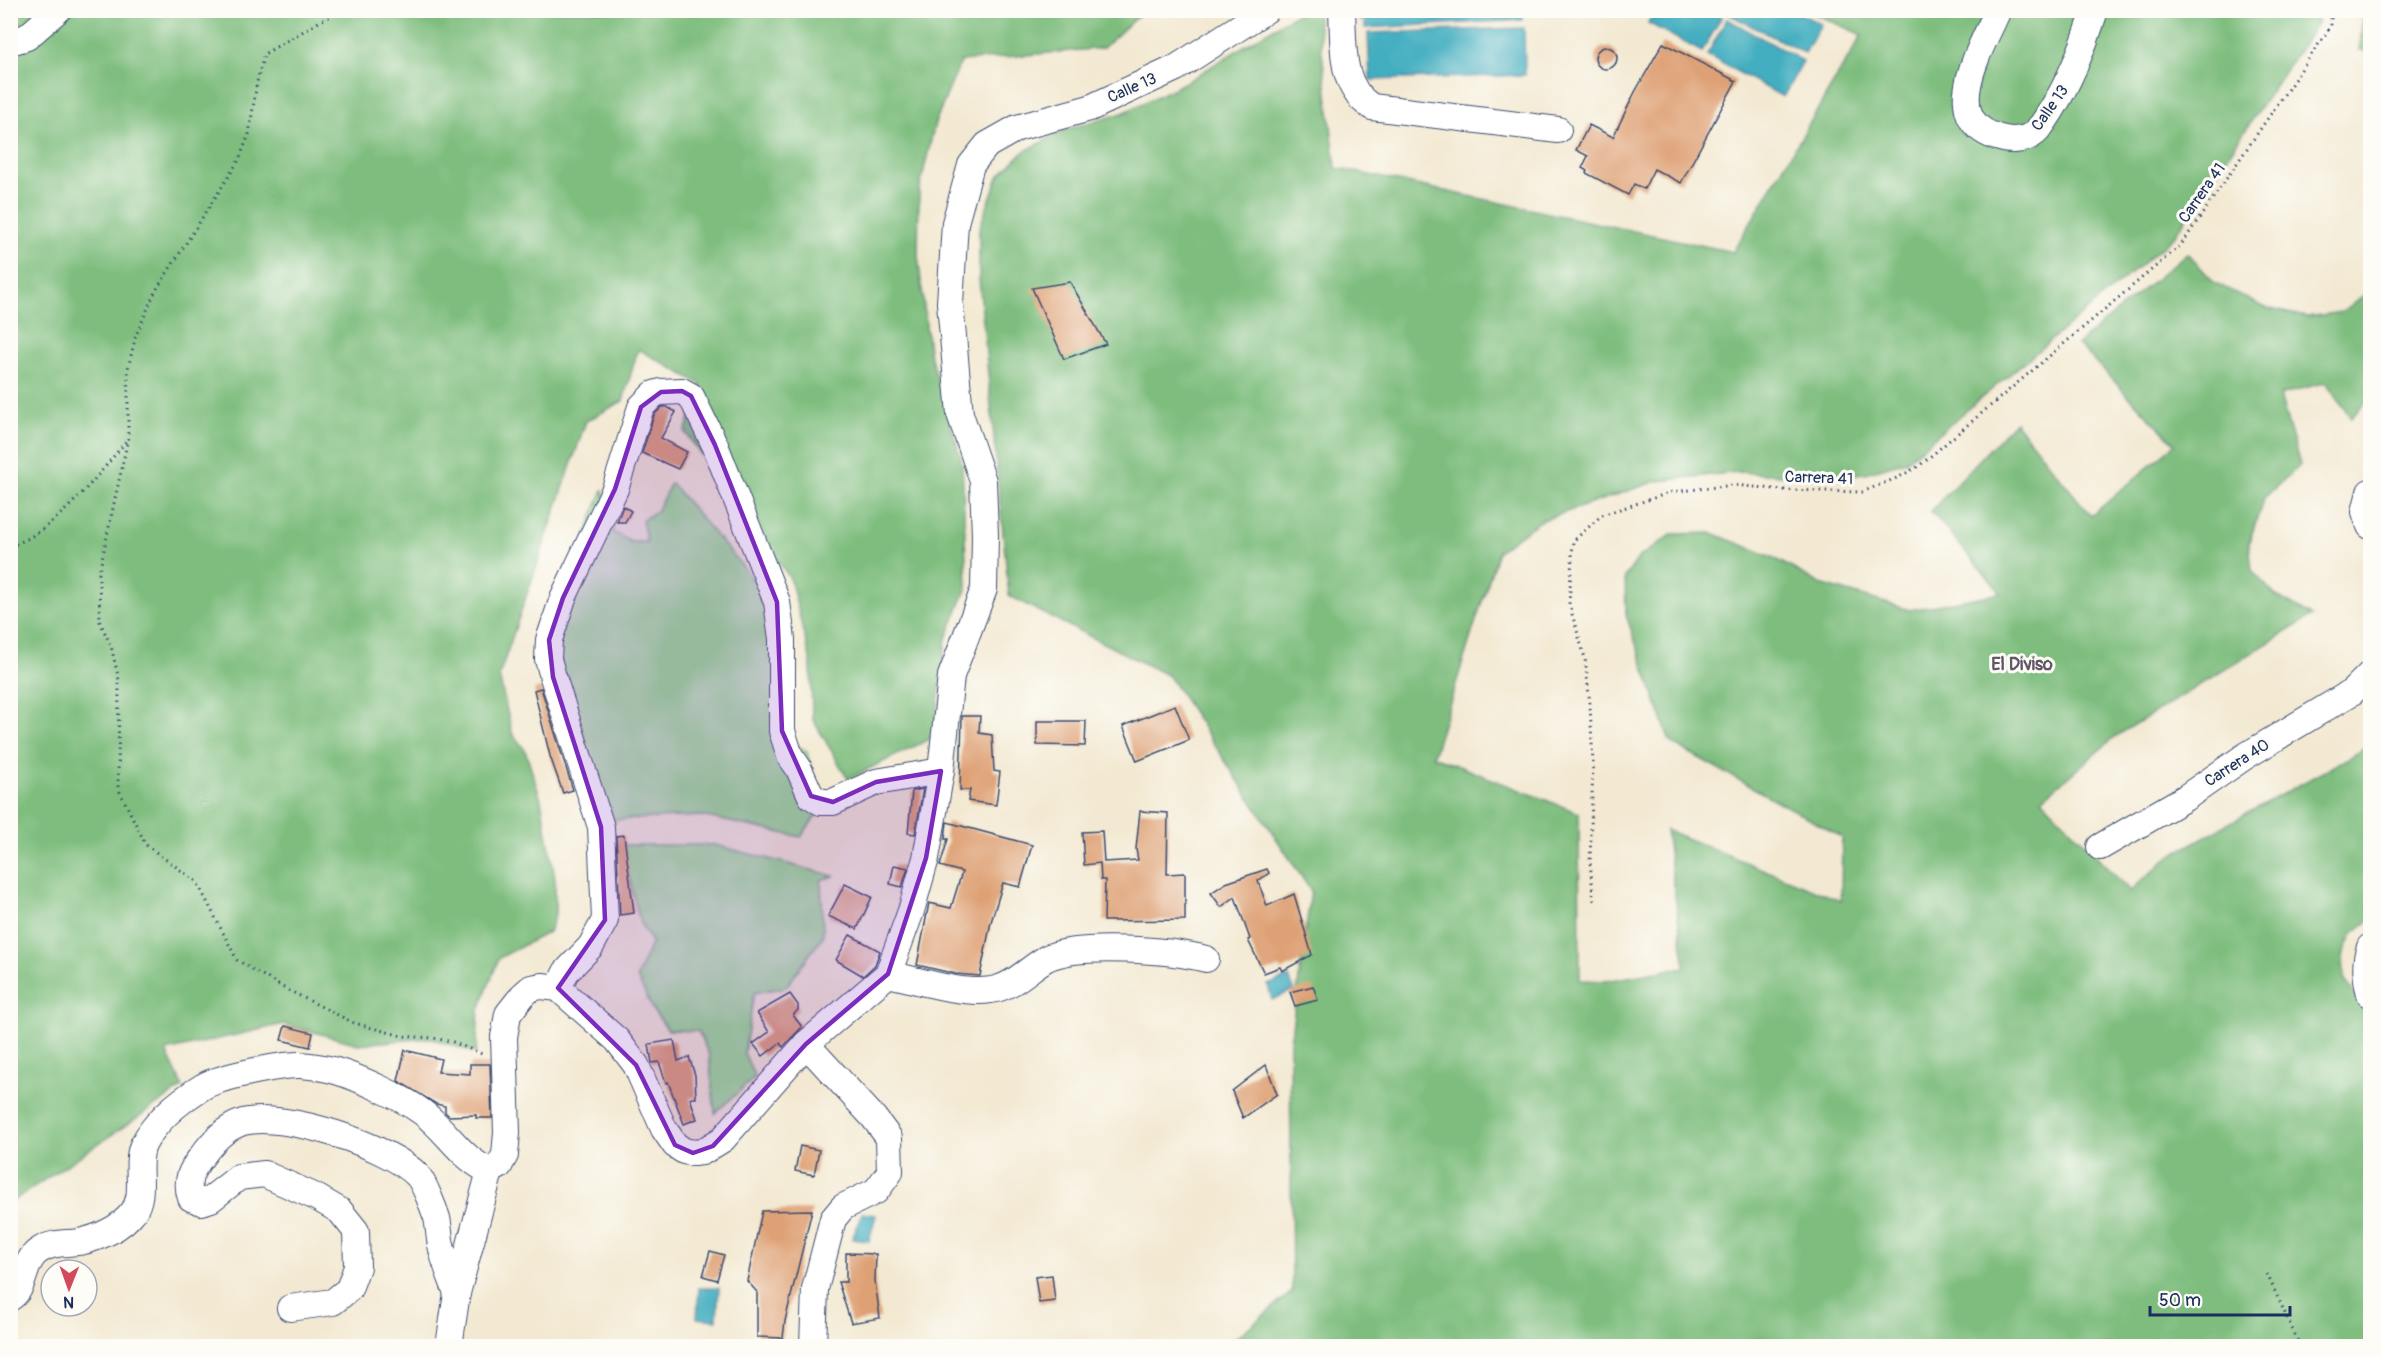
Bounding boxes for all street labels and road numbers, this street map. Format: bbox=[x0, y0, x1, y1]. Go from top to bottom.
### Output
street label: Calle 13 bbox=[1104, 68, 1160, 108]
street label: Calle 13 bbox=[2027, 81, 2073, 135]
street label: Carrera 41 bbox=[2174, 159, 2230, 227]
street label: Carrera 41 bbox=[1784, 467, 1854, 489]
street label: Carrera 40 bbox=[2201, 735, 2273, 791]

